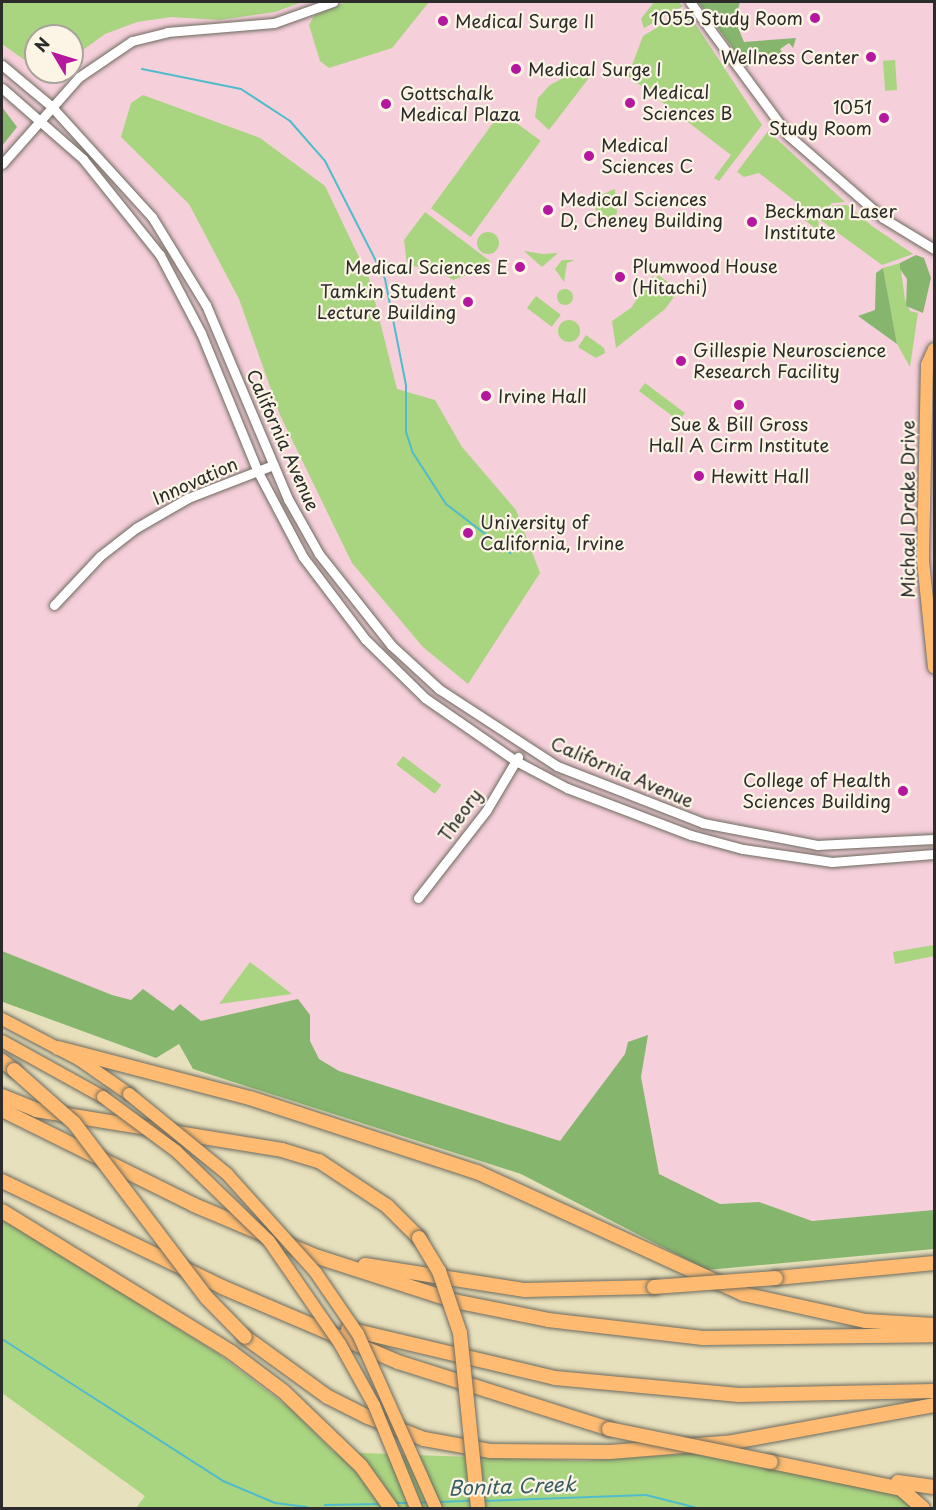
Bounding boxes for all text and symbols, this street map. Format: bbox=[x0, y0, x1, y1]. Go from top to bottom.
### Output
place label: 1055 Study Room bbox=[649, 7, 803, 29]
place label: Medical Surge II bbox=[455, 10, 595, 32]
marker: 1055 Study Room bbox=[808, 11, 822, 25]
marker: Medical Surge II bbox=[436, 14, 450, 28]
north arrow bbox=[24, 24, 84, 84]
text: N bbox=[28, 32, 55, 57]
place label: Wellness Center bbox=[720, 46, 859, 68]
marker: Wellness Center bbox=[864, 50, 878, 64]
place label: Medical Surge I bbox=[528, 58, 662, 80]
marker: Medical Surge I bbox=[509, 62, 523, 76]
place label: Medical Sciences B bbox=[642, 82, 734, 124]
place label: Gottschalk Medical Plaza bbox=[400, 83, 520, 125]
marker: Gottschalk Medical Plaza bbox=[377, 95, 395, 113]
marker: Medical Sciences B bbox=[623, 96, 637, 110]
place label: 1051 Study Room bbox=[768, 97, 872, 140]
marker: 1051 Study Room bbox=[877, 111, 891, 125]
place label: Medical Sciences C bbox=[601, 135, 695, 178]
marker: Medical Sciences C bbox=[582, 149, 596, 163]
place label: Medical Sciences D, Cheney Building bbox=[560, 189, 726, 232]
place label: Beckman Laser Institute bbox=[764, 201, 896, 244]
marker: Medical Sciences D, Cheney Building bbox=[541, 203, 555, 217]
marker: Beckman Laser Institute bbox=[745, 215, 759, 229]
place label: Medical Sciences E bbox=[344, 256, 508, 278]
place label: Plumwood House (Hitachi) bbox=[632, 256, 779, 298]
marker: Medical Sciences E bbox=[513, 260, 527, 274]
marker: Plumwood House (Hitachi) bbox=[613, 270, 627, 284]
place label: Tamkin Student Lecture Building bbox=[315, 281, 456, 324]
marker: Tamkin Student Lecture Building bbox=[461, 295, 475, 309]
place label: Gillespie Neuroscience Research Facility bbox=[693, 340, 886, 382]
marker: Gillespie Neuroscience Research Facility bbox=[674, 354, 688, 368]
street label: California Avenue bbox=[242, 365, 324, 515]
place label: Irvine Hall bbox=[498, 385, 587, 407]
marker: Irvine Hall bbox=[479, 389, 493, 403]
marker: Sue & Bill Gross Hall A Cirm Institute bbox=[732, 398, 746, 412]
place label: Sue & Bill Gross Hall A Cirm Institute bbox=[648, 414, 830, 456]
street label: Michael Drake Drive bbox=[897, 420, 919, 598]
street label: Innovation bbox=[149, 453, 241, 509]
place label: Hewitt Hall bbox=[711, 465, 810, 487]
marker: Hewitt Hall bbox=[692, 469, 706, 483]
place label: University of California, Irvine bbox=[480, 512, 625, 554]
marker: University of California, Irvine bbox=[461, 526, 475, 540]
street label: California Avenue bbox=[547, 732, 697, 812]
place label: College of Health Sciences Building bbox=[741, 770, 891, 812]
street label: Theory bbox=[434, 784, 486, 846]
marker: College of Health Sciences Building bbox=[896, 784, 910, 798]
water label: Bonita Creek bbox=[448, 1472, 576, 1500]

